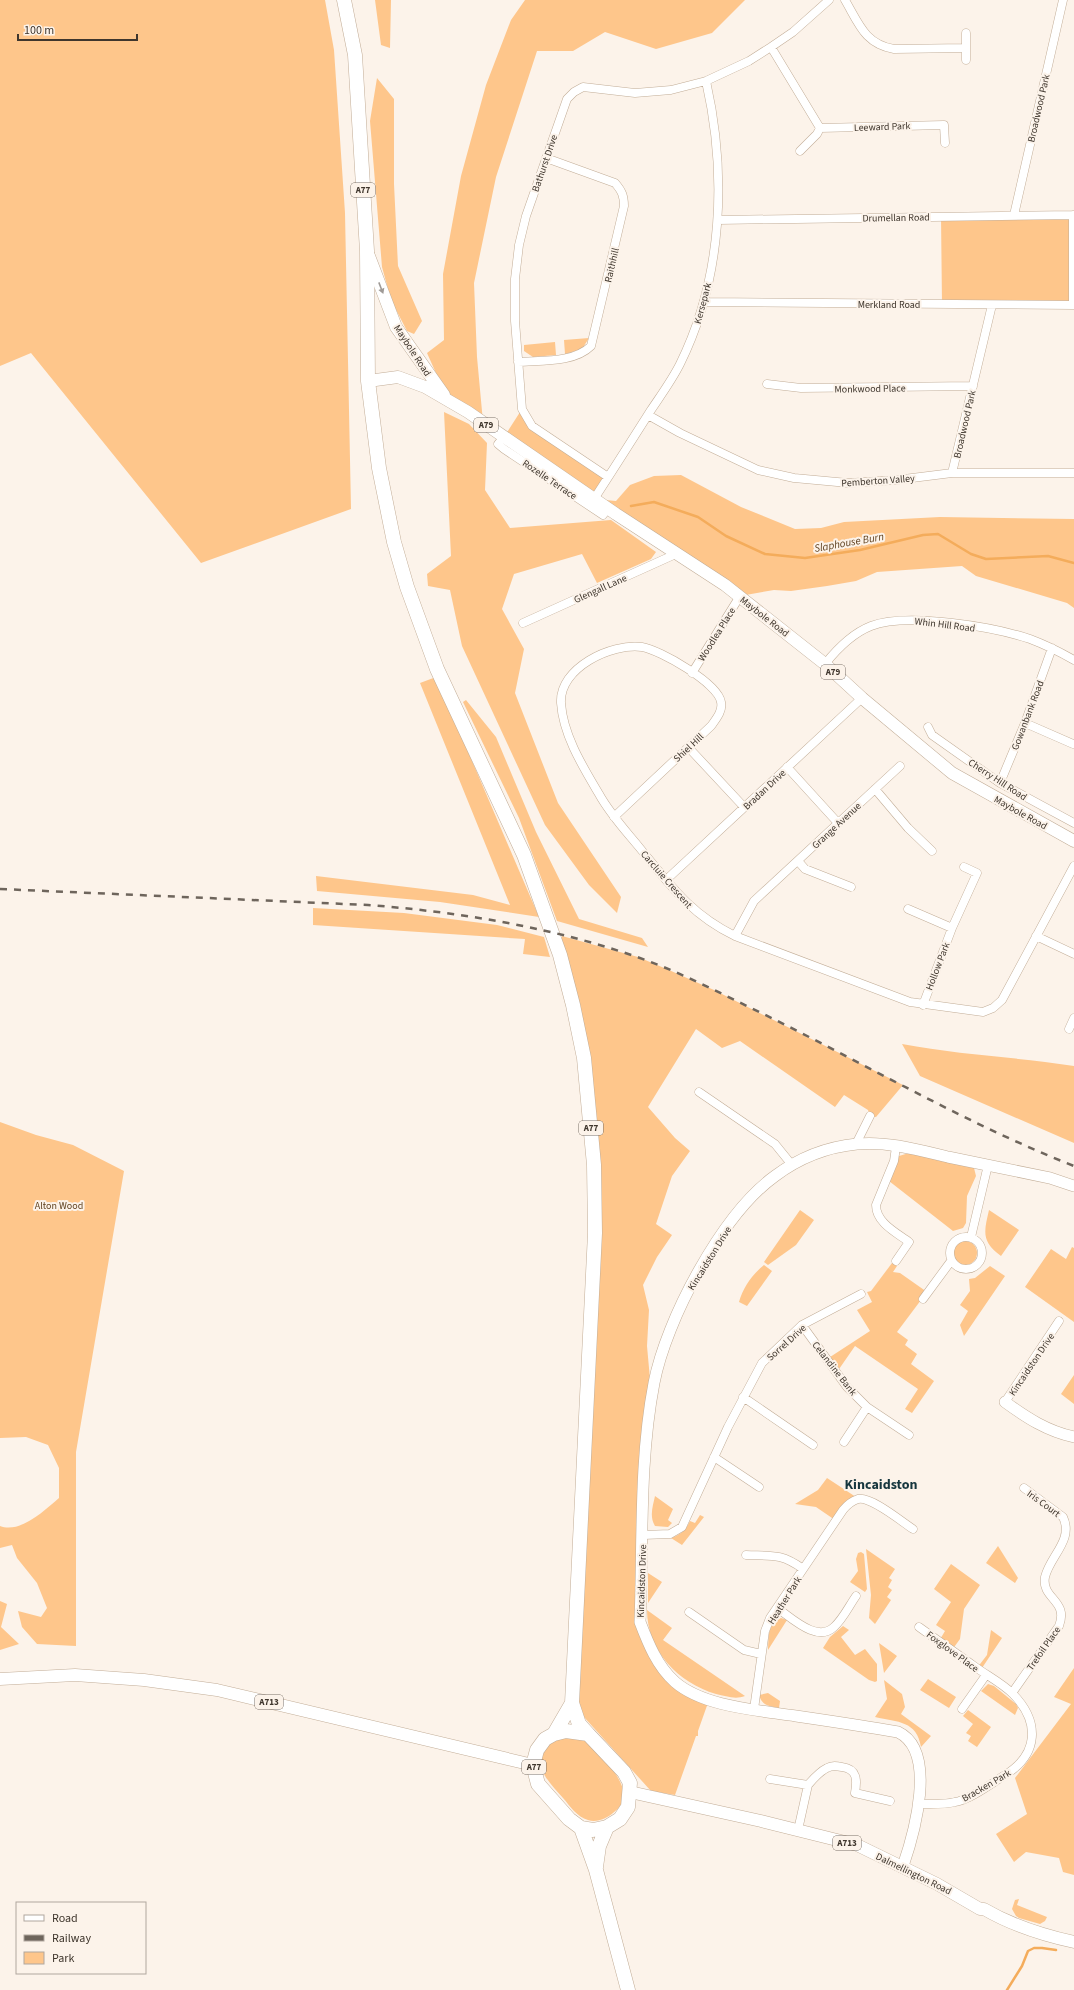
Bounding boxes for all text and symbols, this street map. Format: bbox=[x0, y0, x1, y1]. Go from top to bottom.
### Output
scale bar bbox=[18, 16, 137, 42]
text: 100 m bbox=[24, 22, 54, 39]
street label: Broadwood Park bbox=[1024, 73, 1054, 144]
street label: Leeward Park bbox=[854, 119, 911, 135]
street label: Bathurst Drive bbox=[529, 133, 561, 194]
road number: A77 bbox=[351, 183, 375, 197]
street label: Drumellan Road bbox=[862, 210, 930, 226]
street label: Raithhill bbox=[601, 246, 623, 284]
street label: Kersepark bbox=[691, 281, 715, 325]
one-way arrow bbox=[378, 282, 384, 294]
street label: Merkland Road bbox=[858, 298, 920, 312]
street label: Maybole Road bbox=[390, 322, 434, 379]
street label: Monkwood Place bbox=[834, 381, 906, 397]
street label: Broadwood Park bbox=[950, 389, 980, 460]
road number: A79 bbox=[474, 418, 498, 432]
street label: Rozelle Terrace bbox=[519, 456, 579, 503]
street label: Pemberton Valley bbox=[841, 471, 916, 491]
water label: Slaphouse Burn bbox=[813, 529, 885, 556]
street label: Glengall Lane bbox=[572, 571, 629, 607]
street label: Maybole Road bbox=[737, 593, 792, 640]
street label: Woodlea Place bbox=[695, 605, 739, 664]
street label: Whin Hill Road bbox=[914, 614, 976, 636]
road number: A79 bbox=[821, 665, 845, 679]
street label: Gowanbank Road bbox=[1008, 679, 1048, 752]
street label: Shiel Hill bbox=[670, 730, 707, 765]
street label: Cherry Hill Road bbox=[965, 756, 1030, 804]
street label: Bradan Drive bbox=[740, 766, 789, 813]
street label: Maybole Road bbox=[991, 792, 1050, 833]
street label: Grange Avenue bbox=[809, 799, 864, 852]
street label: Carcluie Crescent bbox=[637, 848, 696, 912]
street label: Hollow Park bbox=[922, 940, 953, 992]
road number: A77 bbox=[579, 1121, 603, 1135]
park label: Alton Wood bbox=[35, 1199, 83, 1213]
street label: Kincaidston Drive bbox=[685, 1224, 735, 1293]
street label: Sorrel Drive bbox=[764, 1321, 810, 1364]
street label: Kincaidston Drive bbox=[1006, 1330, 1058, 1399]
street label: Celandine Bank bbox=[809, 1338, 860, 1399]
district label: Kincaidston bbox=[845, 1475, 917, 1495]
street label: Iris Court bbox=[1024, 1487, 1063, 1521]
street label: Kincaidston Drive bbox=[634, 1544, 650, 1618]
street label: Heather Park bbox=[765, 1574, 805, 1627]
street label: Trefoil Place bbox=[1023, 1624, 1064, 1673]
street label: Foxglove Place bbox=[923, 1628, 981, 1676]
road number: A713 bbox=[255, 1695, 283, 1709]
road number: A77 bbox=[522, 1760, 546, 1774]
street label: Bracken Park bbox=[959, 1766, 1014, 1806]
road number: A713 bbox=[833, 1836, 861, 1850]
street label: Dalmellington Road bbox=[873, 1849, 954, 1898]
legend bbox=[16, 1902, 146, 1974]
text: Road bbox=[52, 1910, 78, 1927]
text: Railway bbox=[52, 1930, 91, 1947]
text: Park bbox=[52, 1950, 74, 1967]

